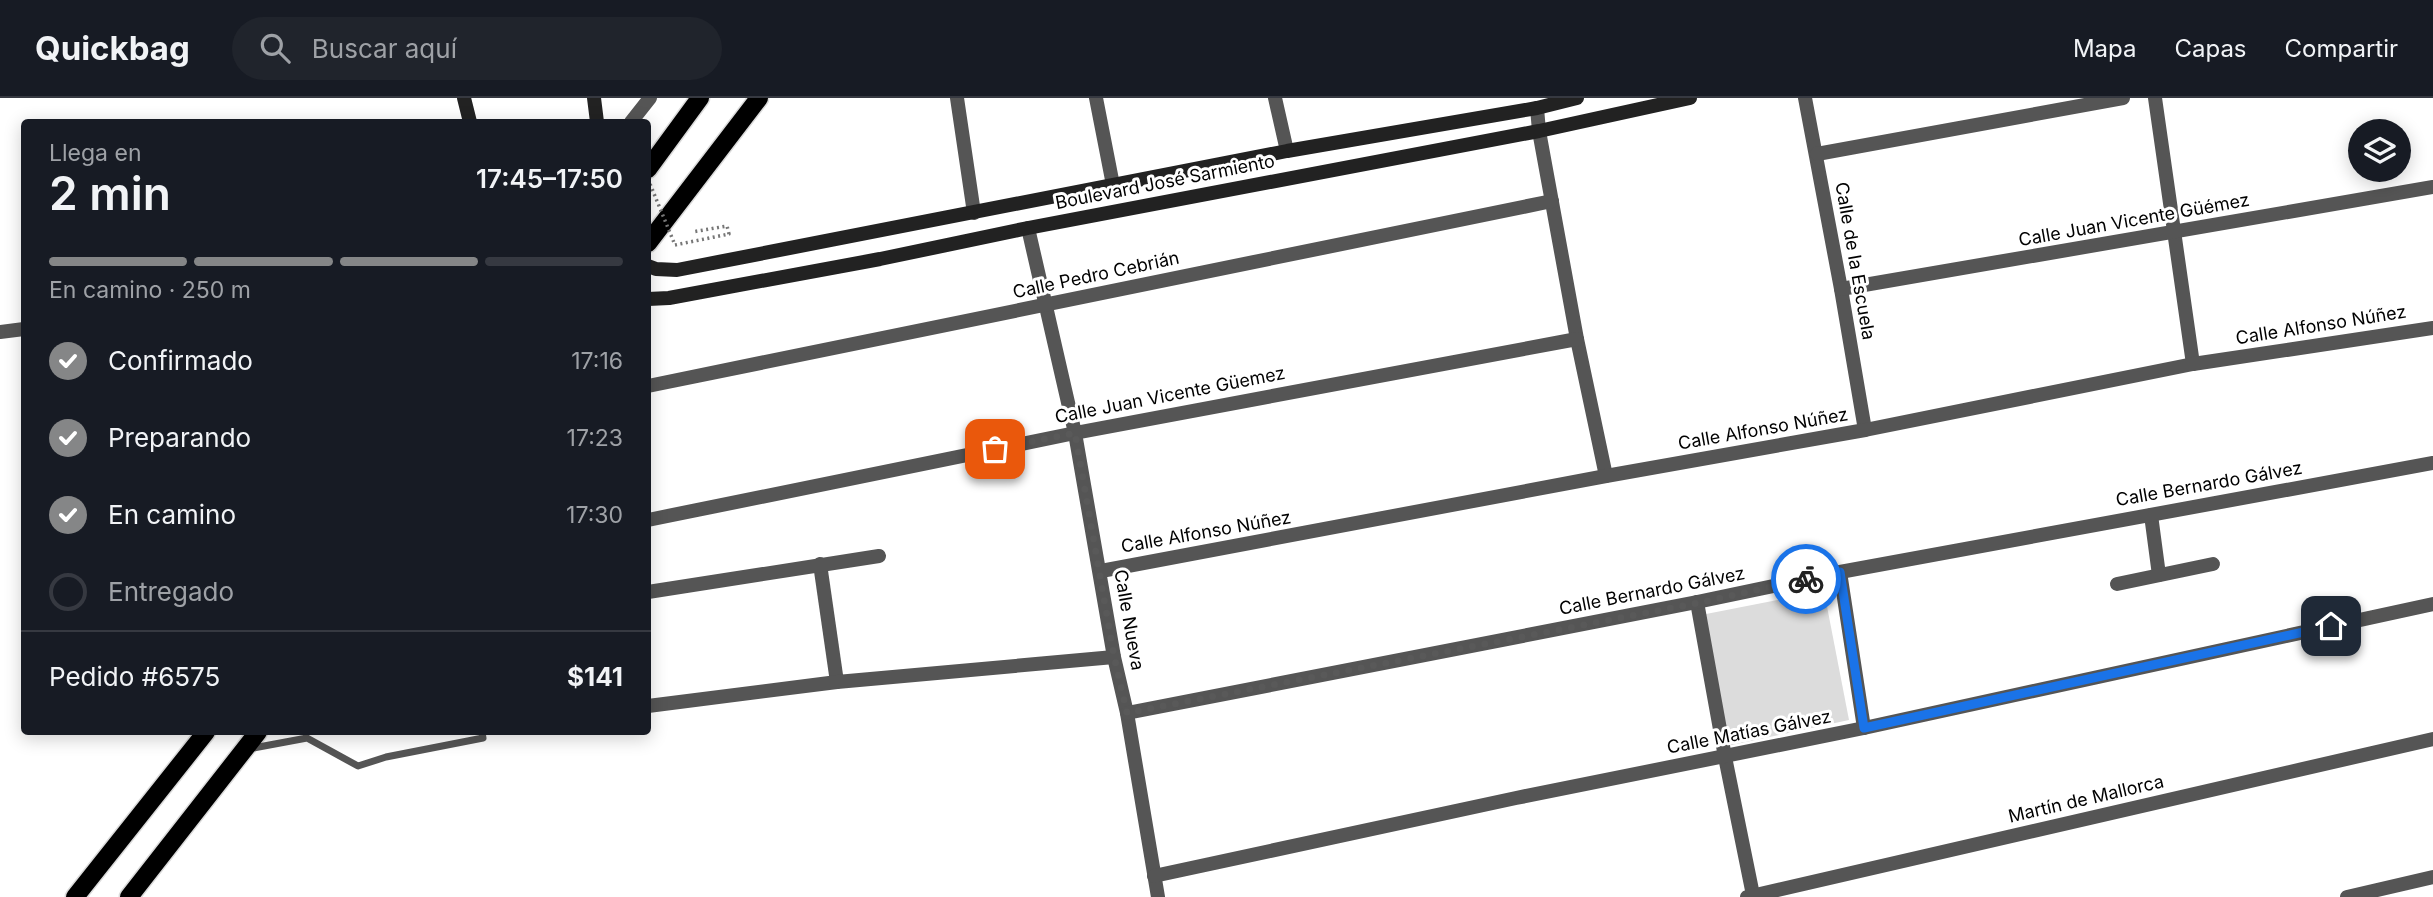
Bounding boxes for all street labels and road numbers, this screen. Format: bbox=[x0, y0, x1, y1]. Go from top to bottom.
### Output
street label: Boulevard José Sarmiento bbox=[1053, 150, 1276, 213]
street label: Calle de la Escuela bbox=[1831, 180, 1880, 341]
street label: Calle Juan Vicente Güémez bbox=[2017, 189, 2251, 250]
street label: Calle Pedro Cebrián bbox=[1011, 247, 1181, 302]
street label: Calle Alfonso Núñez bbox=[2234, 301, 2408, 348]
street label: Calle Juan Vicente Güemez bbox=[1053, 362, 1287, 427]
street label: Calle Alfonso Núñez bbox=[1676, 403, 1850, 454]
street label: Calle Bernardo Gálvez bbox=[2114, 457, 2304, 510]
street label: Calle Alfonso Núñez bbox=[1119, 506, 1293, 557]
street label: Calle Bernardo Gálvez bbox=[1557, 562, 1747, 619]
street label: Calle Nueva bbox=[1110, 568, 1149, 672]
street label: Calle Matías Gálvez bbox=[1665, 705, 1833, 758]
street label: Martín de Mallorca bbox=[2006, 770, 2166, 827]

